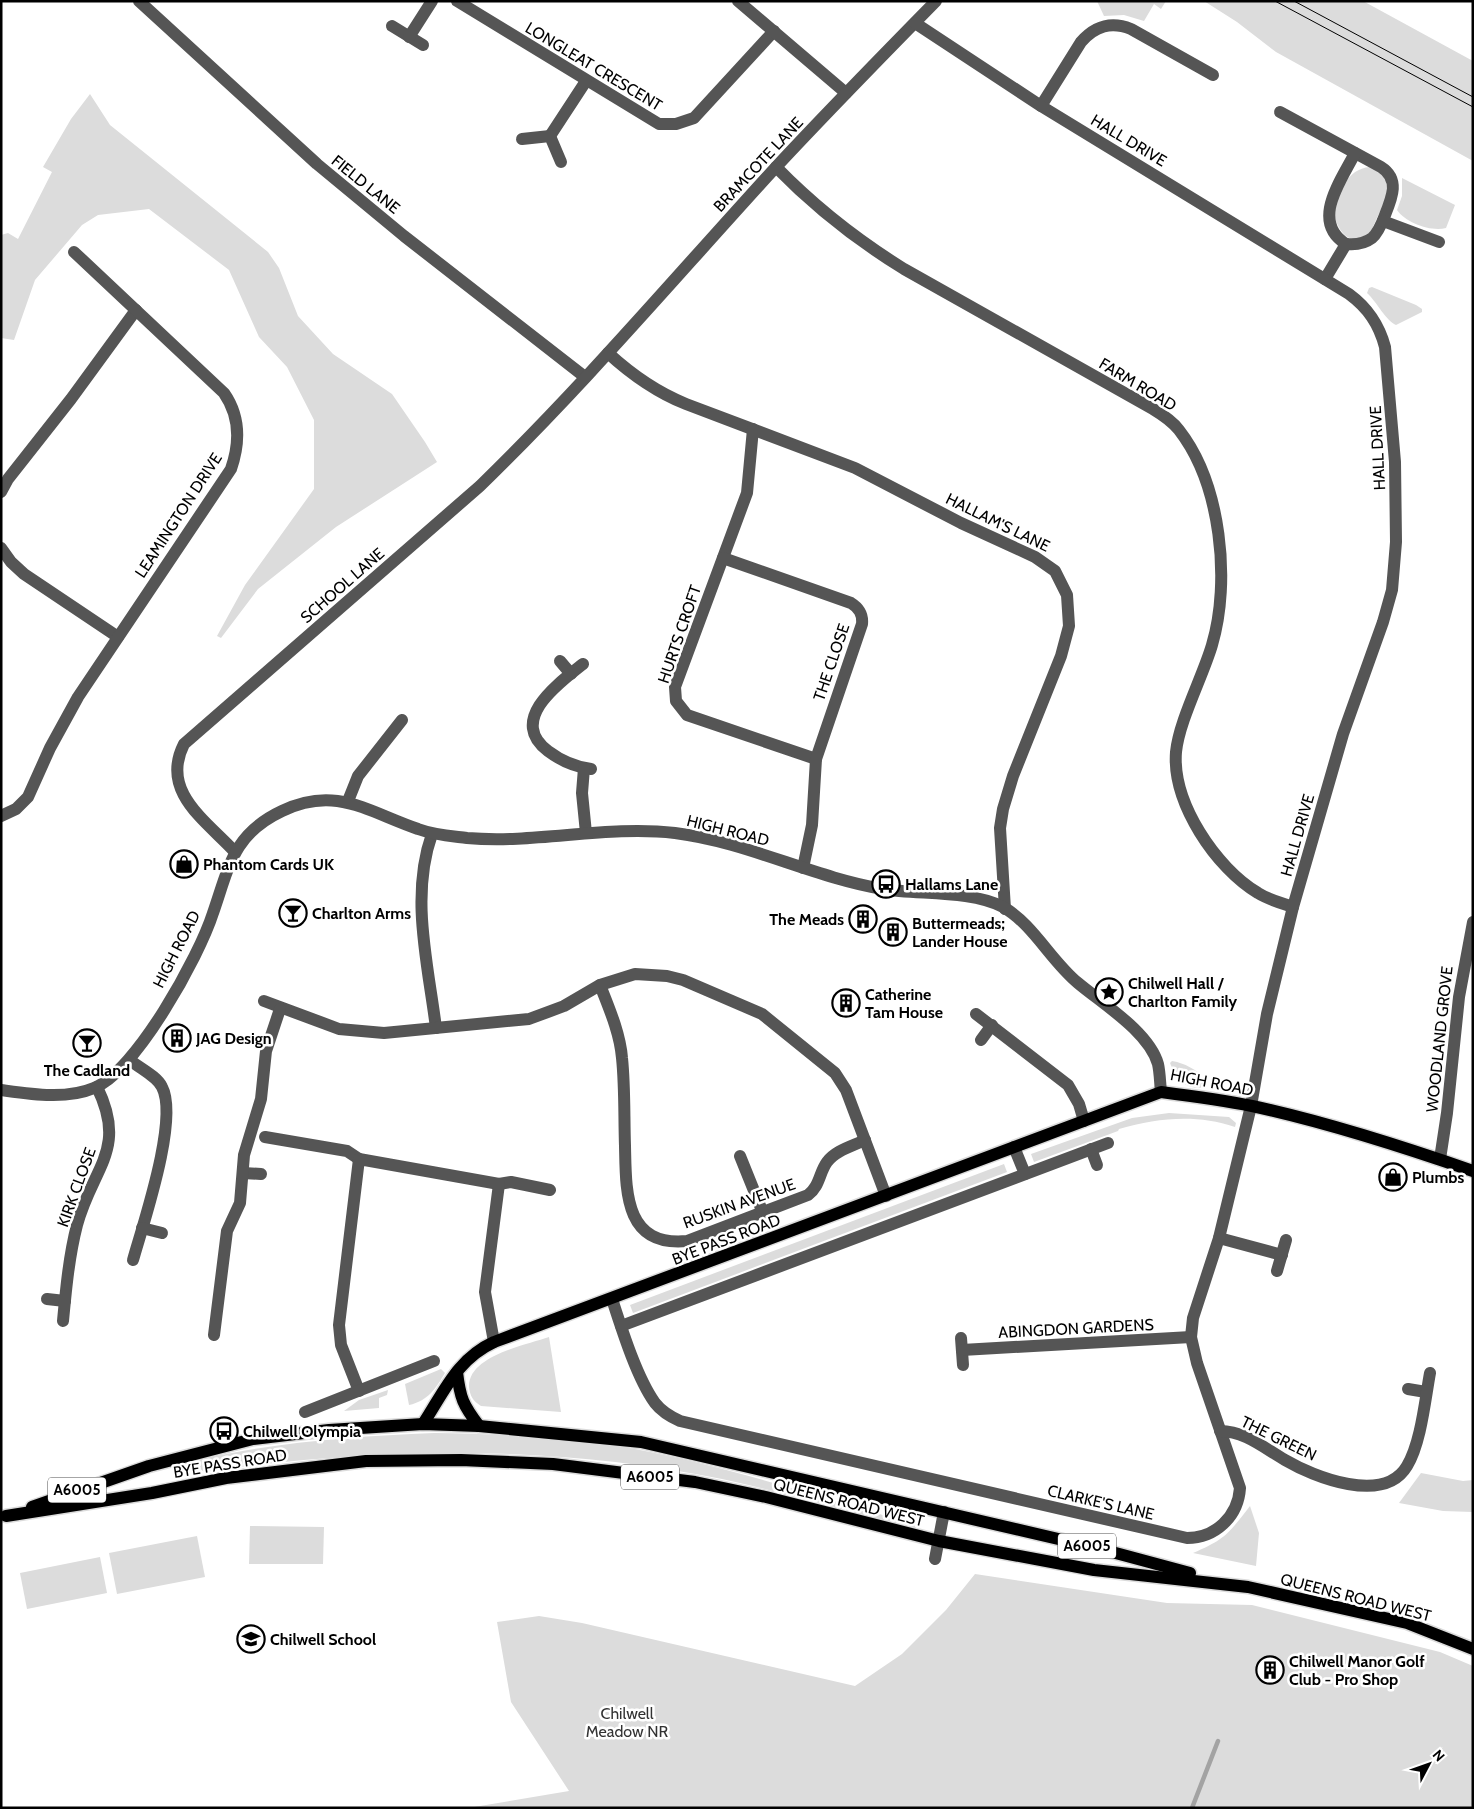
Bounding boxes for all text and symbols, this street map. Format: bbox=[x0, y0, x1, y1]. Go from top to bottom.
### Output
street label: LONGLEAT CRESCENT bbox=[522, 18, 666, 115]
street label: HALL DRIVE bbox=[1088, 110, 1170, 170]
street label: BRAMCOTE LANE bbox=[710, 113, 807, 216]
street label: FIELD LANE bbox=[328, 151, 404, 218]
street label: FARM ROAD bbox=[1096, 354, 1180, 415]
street label: HALL DRIVE bbox=[1366, 405, 1389, 491]
street label: LEAMINGTON DRIVE bbox=[131, 449, 226, 581]
street label: HALLAM'S LANE bbox=[943, 489, 1053, 556]
street label: SCHOOL LANE bbox=[297, 544, 388, 627]
street label: HURTS CROFT bbox=[654, 582, 705, 686]
street label: THE CLOSE bbox=[809, 621, 854, 703]
street label: HALL DRIVE bbox=[1277, 792, 1318, 879]
street label: HIGH ROAD bbox=[685, 811, 771, 850]
shop icon: Phantom Cards UK bbox=[169, 849, 199, 879]
place label: Phantom Cards UK bbox=[203, 855, 334, 874]
bus stop icon: Hallams Lane bbox=[871, 869, 901, 899]
place label: Hallams Lane bbox=[905, 875, 998, 894]
bar icon: Charlton Arms bbox=[278, 898, 308, 928]
place label: Charlton Arms bbox=[312, 904, 411, 923]
building icon: The Meads bbox=[848, 904, 878, 934]
street label: HIGH ROAD bbox=[149, 907, 204, 991]
place label: The Meads bbox=[769, 910, 844, 929]
place label: Buttermeads; Lander House bbox=[912, 914, 1007, 951]
building icon: Buttermeads; Lander House bbox=[878, 917, 908, 947]
street label: WOODLAND GROVE bbox=[1422, 965, 1457, 1113]
place label: Chilwell Hall / Charlton Family bbox=[1128, 974, 1238, 1011]
place icon: Chilwell Hall / Charlton Family bbox=[1094, 977, 1124, 1007]
place label: Catherine Tam House bbox=[865, 985, 943, 1022]
building icon: Catherine Tam House bbox=[831, 988, 861, 1018]
building icon: JAG Design bbox=[162, 1023, 192, 1053]
bar icon: The Cadland bbox=[72, 1028, 102, 1058]
place label: JAG Design bbox=[195, 1029, 272, 1048]
place label: The Cadland bbox=[44, 1061, 130, 1080]
street label: HIGH ROAD bbox=[1169, 1065, 1255, 1100]
street label: KIRK CLOSE bbox=[53, 1145, 100, 1230]
shop icon: Plumbs bbox=[1378, 1162, 1408, 1192]
place label: Plumbs bbox=[1412, 1168, 1464, 1187]
street label: RUSKIN AVENUE bbox=[680, 1174, 798, 1233]
street label: BYE PASS ROAD bbox=[669, 1210, 783, 1269]
street label: ABINGDON GARDENS bbox=[998, 1315, 1154, 1342]
street label: THE GREEN bbox=[1238, 1412, 1320, 1465]
bus stop icon: Chilwell Olympia bbox=[209, 1416, 239, 1446]
place label: Chilwell Olympia bbox=[243, 1422, 361, 1441]
street label: BYE PASS ROAD bbox=[172, 1445, 288, 1482]
road number: A6005 bbox=[621, 1464, 679, 1490]
street label: QUEENS ROAD WEST bbox=[772, 1475, 927, 1531]
road number: A6005 bbox=[48, 1478, 106, 1502]
street label: CLARKE'S LANE bbox=[1046, 1481, 1156, 1524]
road number: A6005 bbox=[1058, 1534, 1116, 1558]
street label: QUEENS ROAD WEST bbox=[1279, 1570, 1434, 1626]
school or university icon: Chilwell School bbox=[236, 1624, 266, 1654]
place label: Chilwell School bbox=[270, 1630, 376, 1649]
place label: Chilwell Manor Golf Club - Pro Shop bbox=[1289, 1652, 1425, 1689]
building icon: Chilwell Manor Golf Club - Pro Shop bbox=[1255, 1655, 1285, 1685]
park label: Chilwell Meadow NR bbox=[586, 1704, 669, 1741]
north arrow bbox=[1404, 1739, 1454, 1789]
text: N bbox=[1429, 1746, 1449, 1765]

